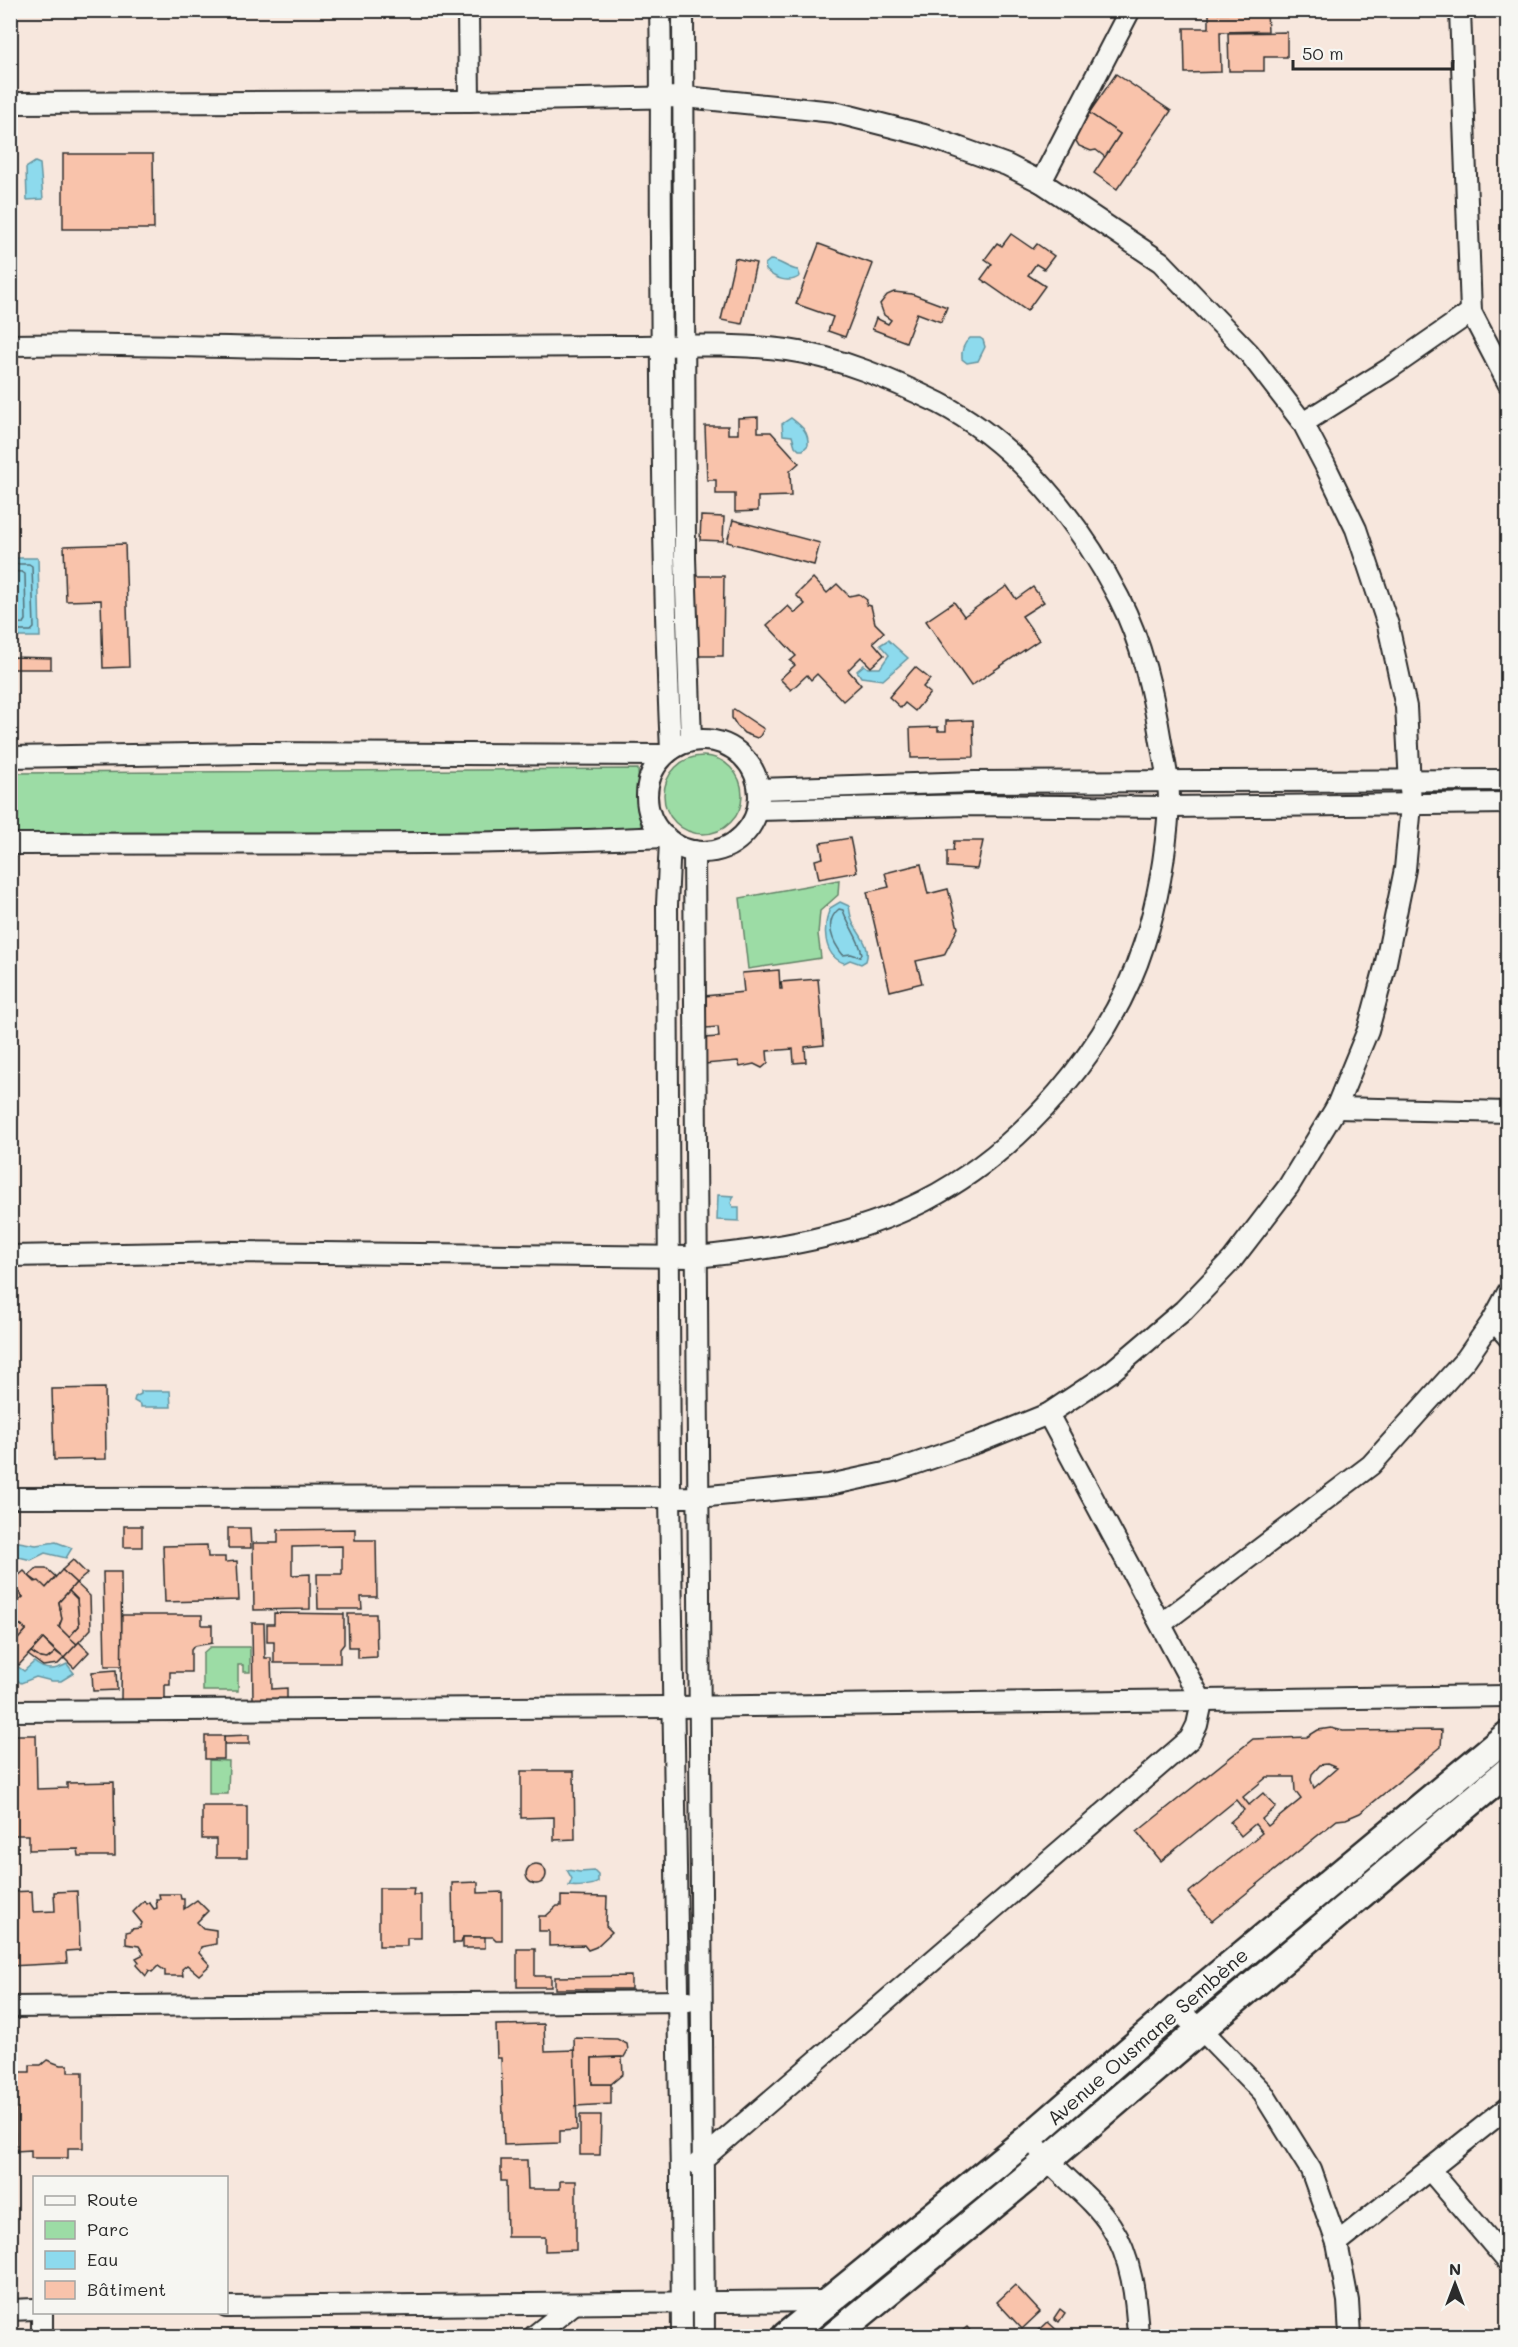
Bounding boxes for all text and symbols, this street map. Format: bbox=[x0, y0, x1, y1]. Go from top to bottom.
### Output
scale bar bbox=[1293, 33, 1454, 71]
text: 50 m bbox=[1302, 41, 1344, 65]
street label: Avenue Ousmane Sembène bbox=[1041, 1941, 1253, 2131]
legend bbox=[33, 2176, 228, 2314]
text: Route bbox=[87, 2187, 138, 2211]
text: Parc bbox=[87, 2217, 129, 2241]
text: Eau bbox=[87, 2247, 118, 2271]
north arrow bbox=[1425, 2254, 1485, 2314]
text: N bbox=[1449, 2258, 1461, 2279]
text: Bâtiment bbox=[87, 2277, 166, 2301]

